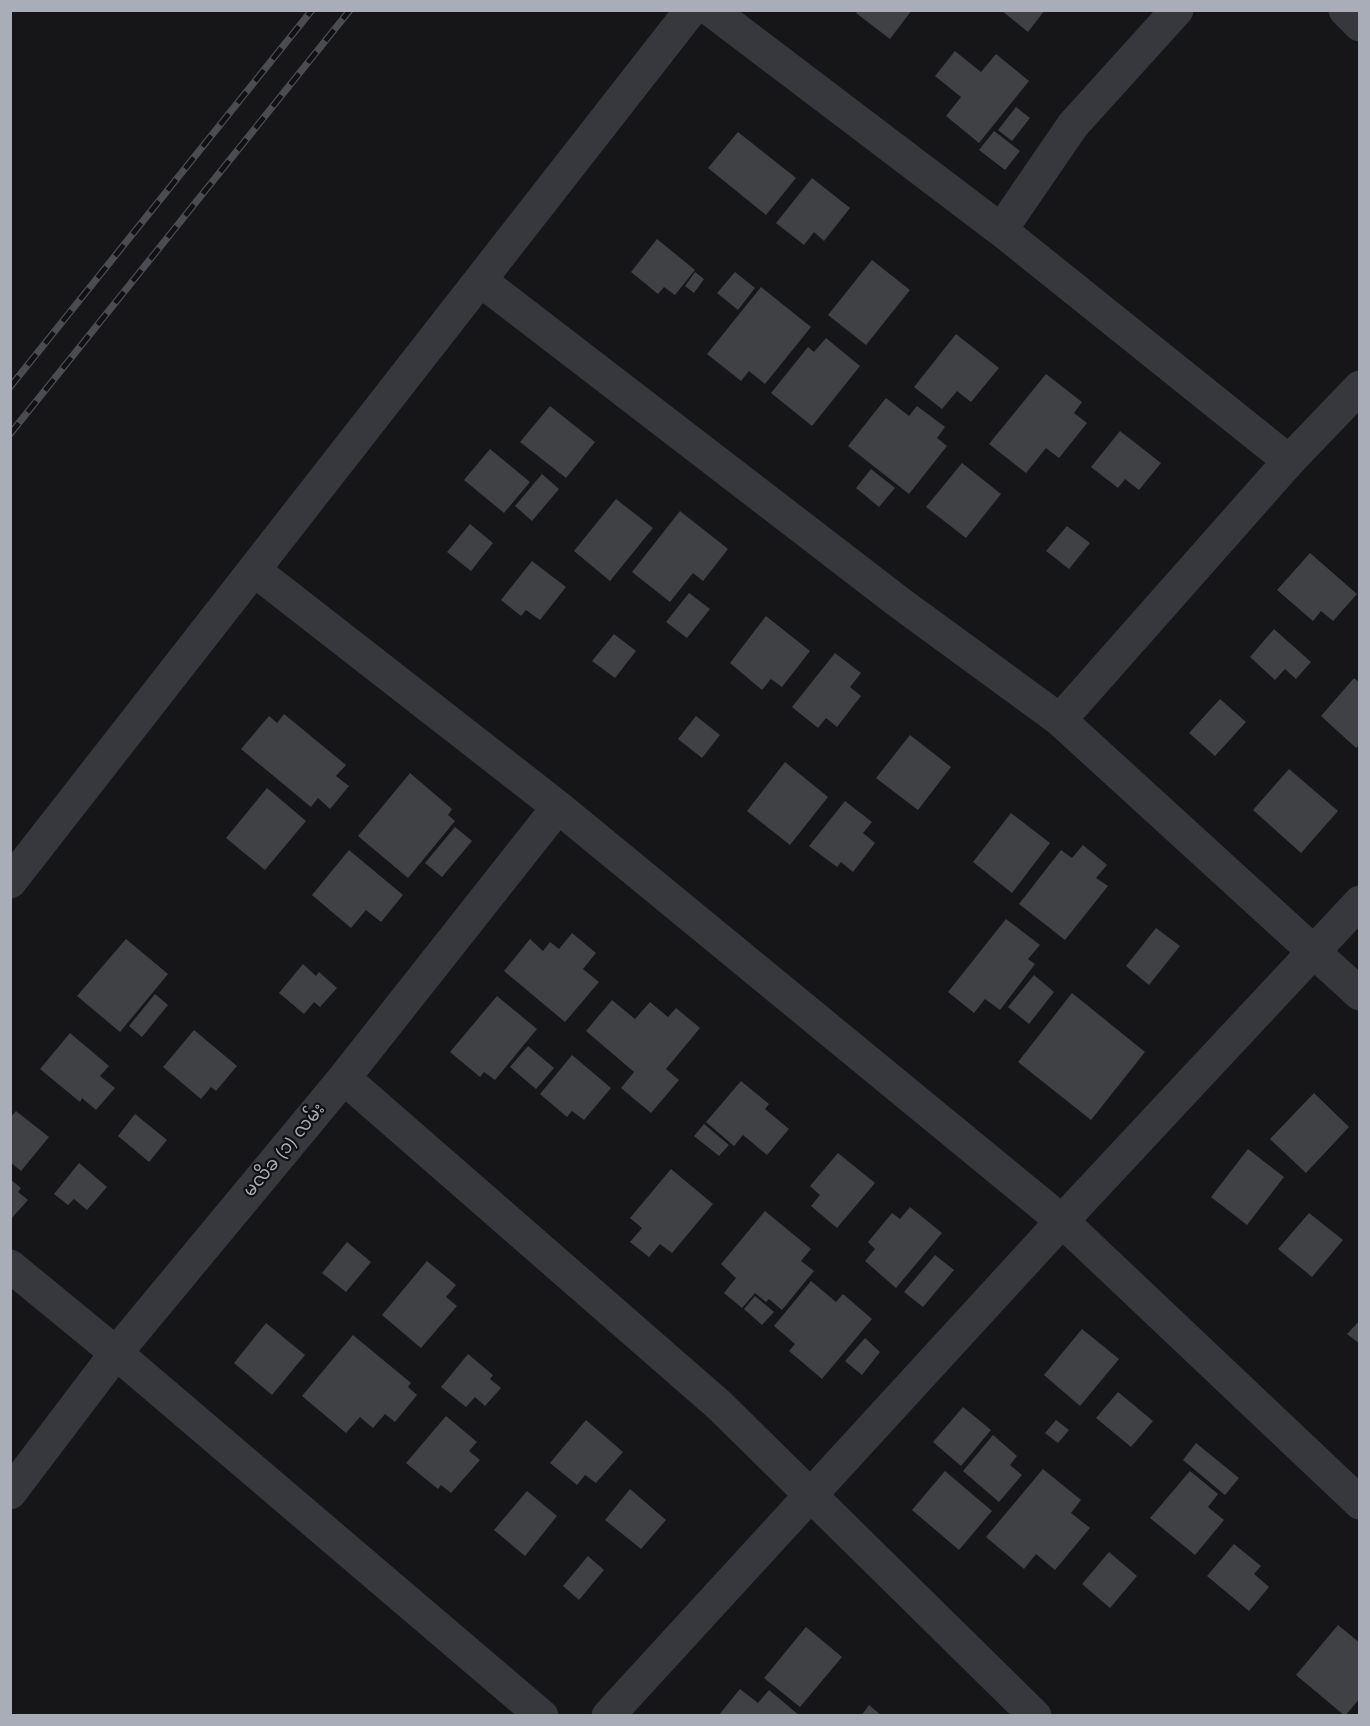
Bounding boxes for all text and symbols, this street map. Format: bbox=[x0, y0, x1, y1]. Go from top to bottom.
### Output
street label: မလိခ (၁) လမ်း bbox=[239, 1099, 329, 1201]

